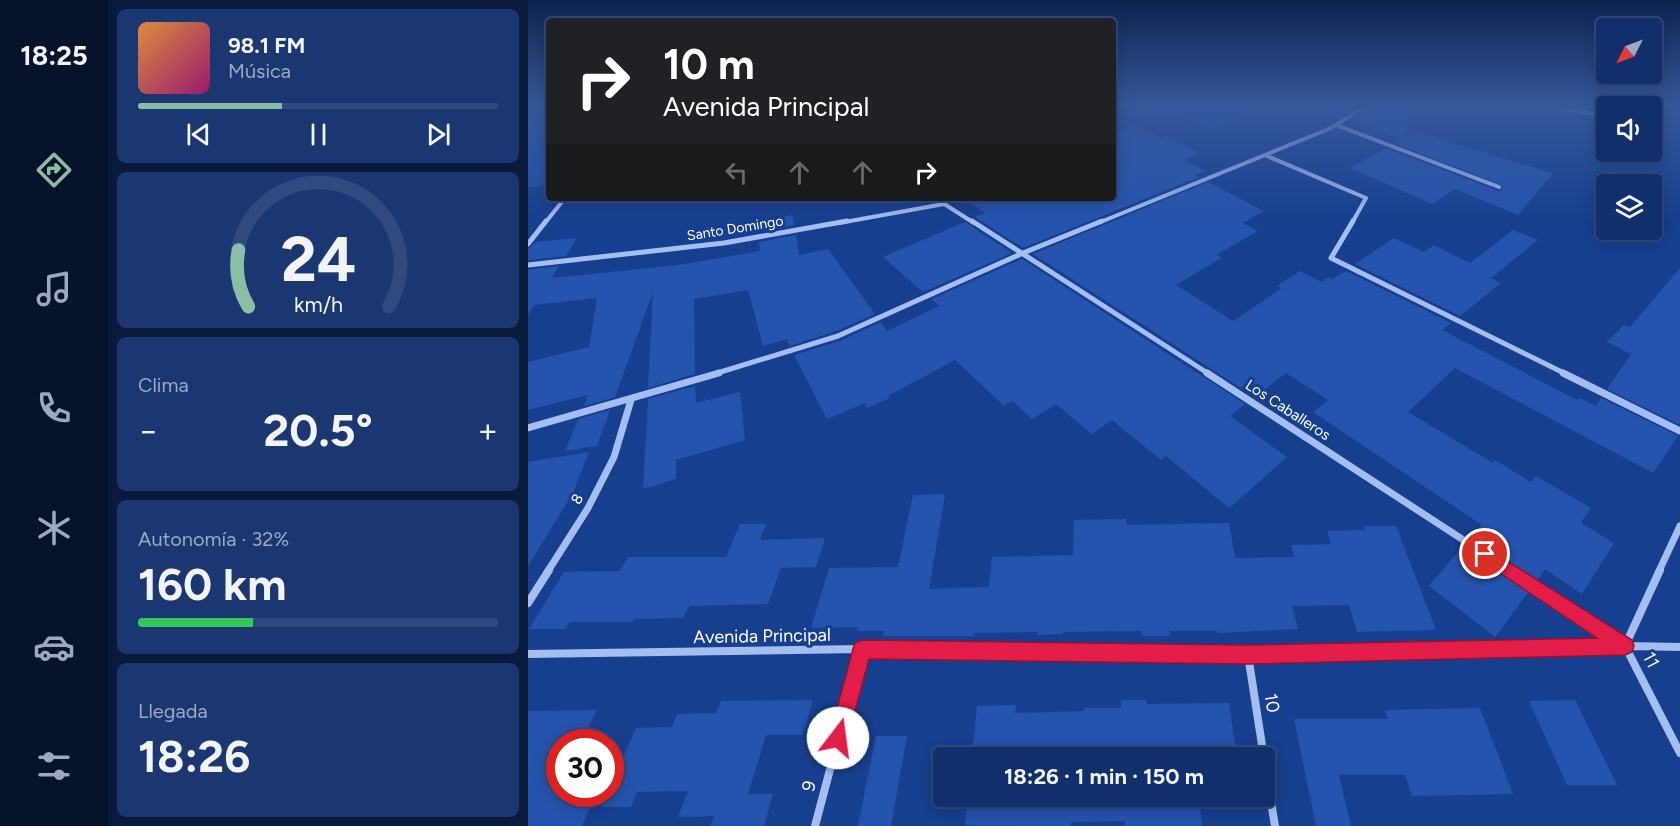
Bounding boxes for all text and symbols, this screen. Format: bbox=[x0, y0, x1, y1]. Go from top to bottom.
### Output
north arrow bbox=[1596, 18, 1662, 84]
map controls bbox=[1596, 18, 1662, 240]
text: 98.1 FM bbox=[228, 32, 305, 59]
text: 18:25 bbox=[20, 39, 88, 72]
text: 10 m bbox=[663, 39, 755, 90]
icon: right bbox=[564, 42, 642, 120]
text: Música bbox=[228, 59, 291, 83]
text: Avenida Principal bbox=[663, 90, 870, 123]
button: sound bbox=[1596, 96, 1662, 162]
icon: previous bbox=[182, 118, 215, 151]
icon: pause bbox=[302, 118, 335, 151]
icon: next bbox=[422, 118, 455, 151]
icon: directions bbox=[33, 149, 75, 191]
icon: left bbox=[720, 156, 753, 189]
icon: ahead bbox=[783, 156, 816, 189]
icon: ahead bbox=[846, 156, 879, 189]
icon: right bbox=[909, 156, 942, 189]
button: layers bbox=[1596, 174, 1662, 240]
street label: Santo Domingo bbox=[686, 212, 785, 245]
text: 24 bbox=[280, 222, 356, 297]
icon: music bbox=[33, 268, 75, 310]
text: km/h bbox=[294, 292, 342, 317]
text: Clima bbox=[138, 373, 189, 397]
street label: Los Caballeros bbox=[1242, 376, 1334, 444]
icon: phone bbox=[33, 387, 75, 429]
text: 20.5° bbox=[263, 403, 373, 457]
text: − bbox=[138, 411, 159, 450]
text: + bbox=[477, 411, 498, 450]
street label: 8 bbox=[567, 491, 587, 507]
icon: climate bbox=[33, 507, 75, 549]
text: Autonomía · 32% bbox=[138, 527, 289, 551]
pin bbox=[1459, 528, 1510, 579]
icon: arrive bbox=[1468, 537, 1501, 570]
text: 160 km bbox=[138, 557, 286, 611]
street label: Avenida Principal bbox=[693, 624, 831, 648]
icon: car bbox=[33, 626, 75, 668]
street label: 11 bbox=[1638, 648, 1664, 672]
street label: 10 bbox=[1260, 692, 1284, 714]
text: Llegada bbox=[138, 699, 208, 723]
position arrow bbox=[806, 706, 870, 770]
text: 18:26 bbox=[138, 729, 250, 783]
speed limit sign: 30 bbox=[546, 729, 624, 807]
icon: filters bbox=[33, 745, 75, 787]
text: 18:26 · 1 min · 150 m bbox=[1004, 763, 1204, 790]
street label: 9 bbox=[797, 778, 821, 794]

